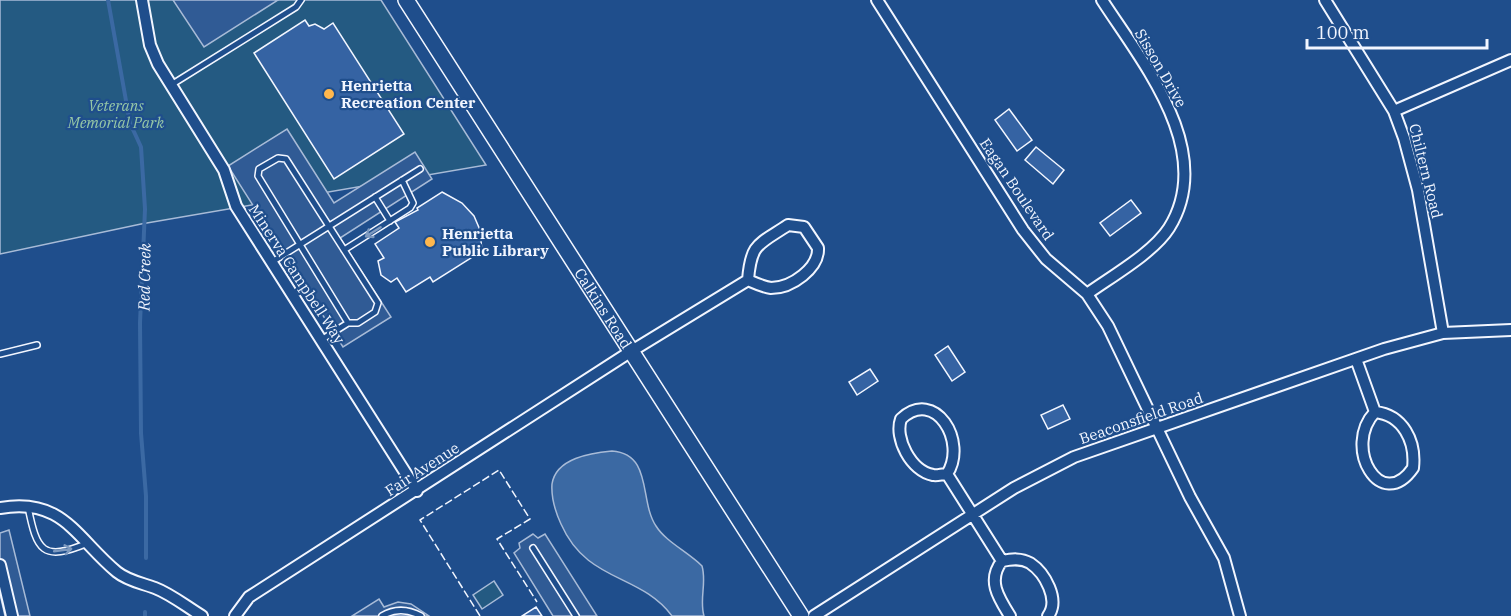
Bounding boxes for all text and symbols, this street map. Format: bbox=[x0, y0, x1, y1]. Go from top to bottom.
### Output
scale bar bbox=[1307, 12, 1487, 50]
text: 100 m bbox=[1316, 21, 1370, 44]
street label: Sisson Drive bbox=[1131, 25, 1191, 111]
place label: Henrietta Recreation Center bbox=[341, 76, 476, 112]
marker: Henrietta Recreation Center bbox=[322, 87, 336, 101]
park label: Veterans Memorial Park bbox=[67, 96, 164, 132]
street label: Chiltern Road bbox=[1405, 122, 1447, 220]
street label: Eagan Boulevard bbox=[976, 134, 1058, 244]
street label: Minerva Campbell Way bbox=[245, 201, 349, 347]
place label: Henrietta Public Library bbox=[442, 224, 549, 260]
one-way arrow bbox=[364, 225, 381, 238]
marker: Henrietta Public Library bbox=[423, 235, 437, 249]
water label: Red Creek bbox=[133, 242, 155, 312]
street label: Calkins Road bbox=[571, 264, 636, 352]
street label: Beaconsfield Road bbox=[1077, 388, 1205, 448]
street label: Fair Avenue bbox=[381, 438, 463, 500]
one-way arrow bbox=[53, 545, 73, 556]

